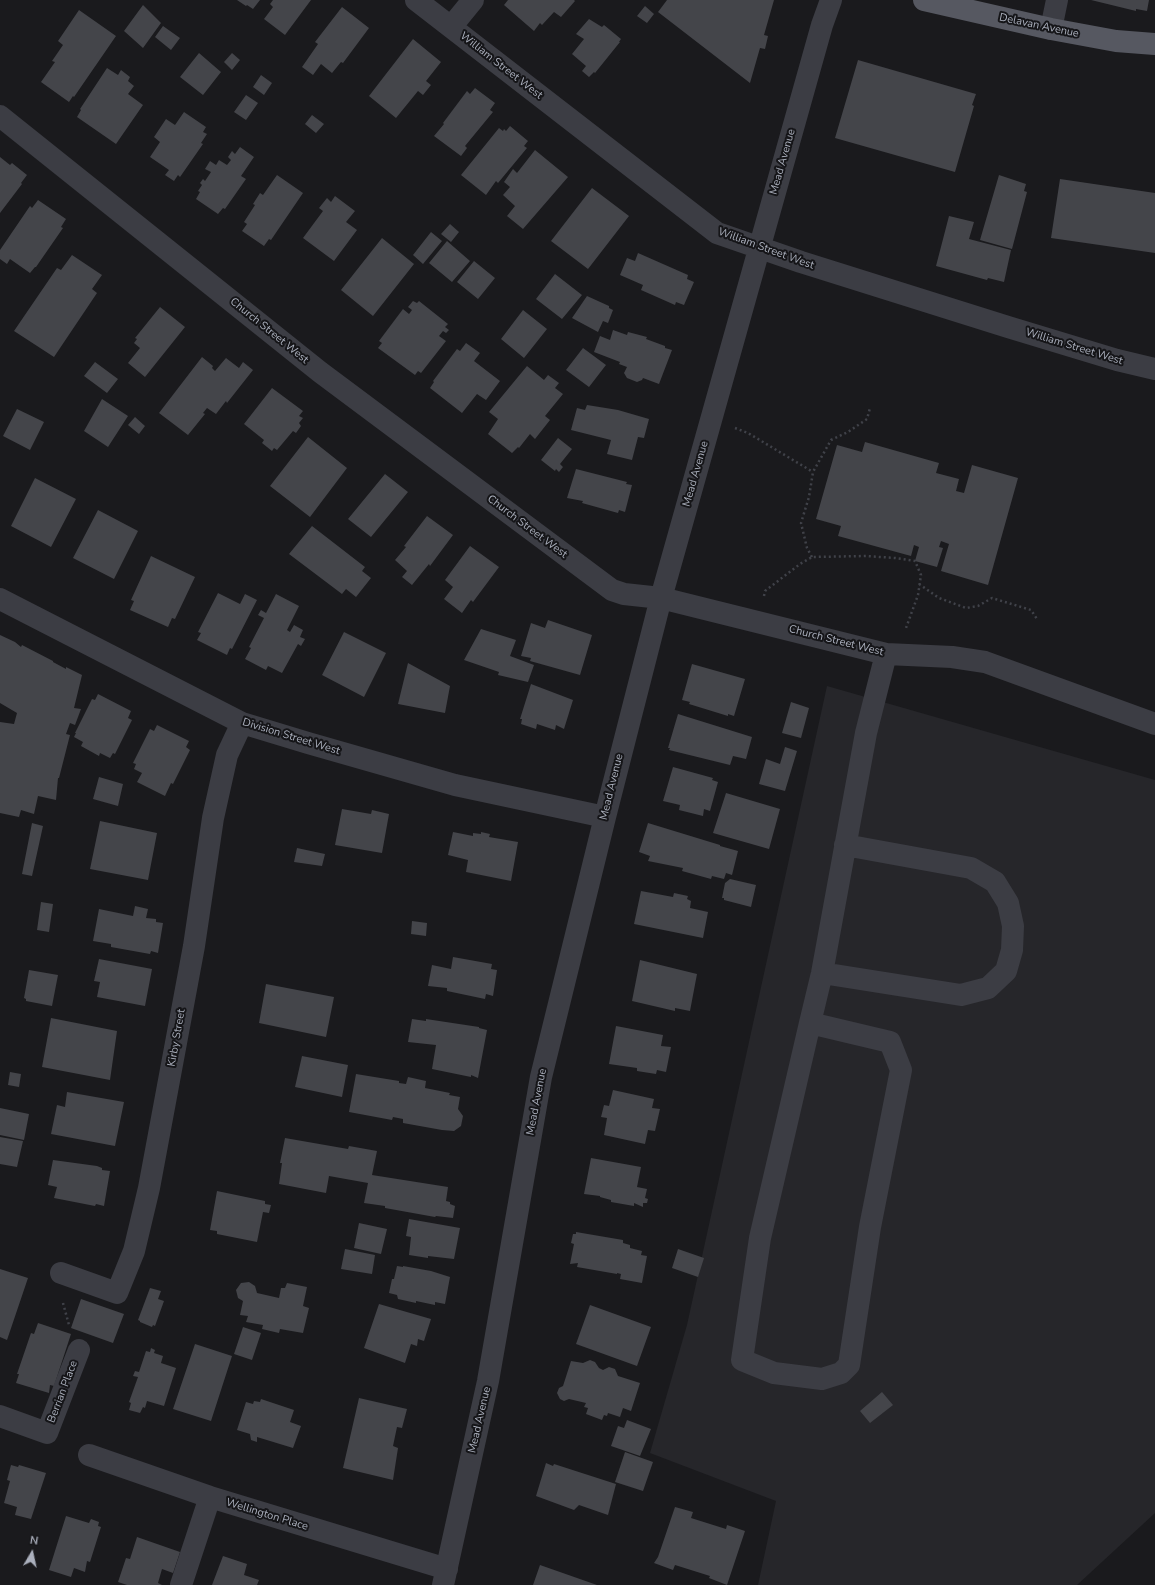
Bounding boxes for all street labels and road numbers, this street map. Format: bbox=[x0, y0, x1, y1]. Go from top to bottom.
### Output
street label: Delavan Avenue bbox=[998, 11, 1080, 41]
street label: William Street West bbox=[457, 30, 545, 102]
street label: Mead Avenue bbox=[767, 128, 799, 196]
street label: William Street West bbox=[716, 226, 816, 272]
street label: Church Street West bbox=[227, 295, 311, 367]
street label: William Street West bbox=[1024, 326, 1124, 368]
street label: Mead Avenue bbox=[680, 440, 712, 508]
street label: Church Street West bbox=[484, 493, 570, 561]
street label: Church Street West bbox=[787, 623, 885, 659]
street label: Division Street West bbox=[241, 716, 341, 758]
street label: Mead Avenue bbox=[597, 753, 627, 821]
street label: Kirby Street bbox=[165, 1008, 189, 1068]
street label: Mead Avenue bbox=[524, 1067, 550, 1137]
street label: Berrian Place bbox=[45, 1359, 81, 1425]
street label: Mead Avenue bbox=[466, 1386, 494, 1454]
street label: Wellington Place bbox=[224, 1496, 310, 1534]

